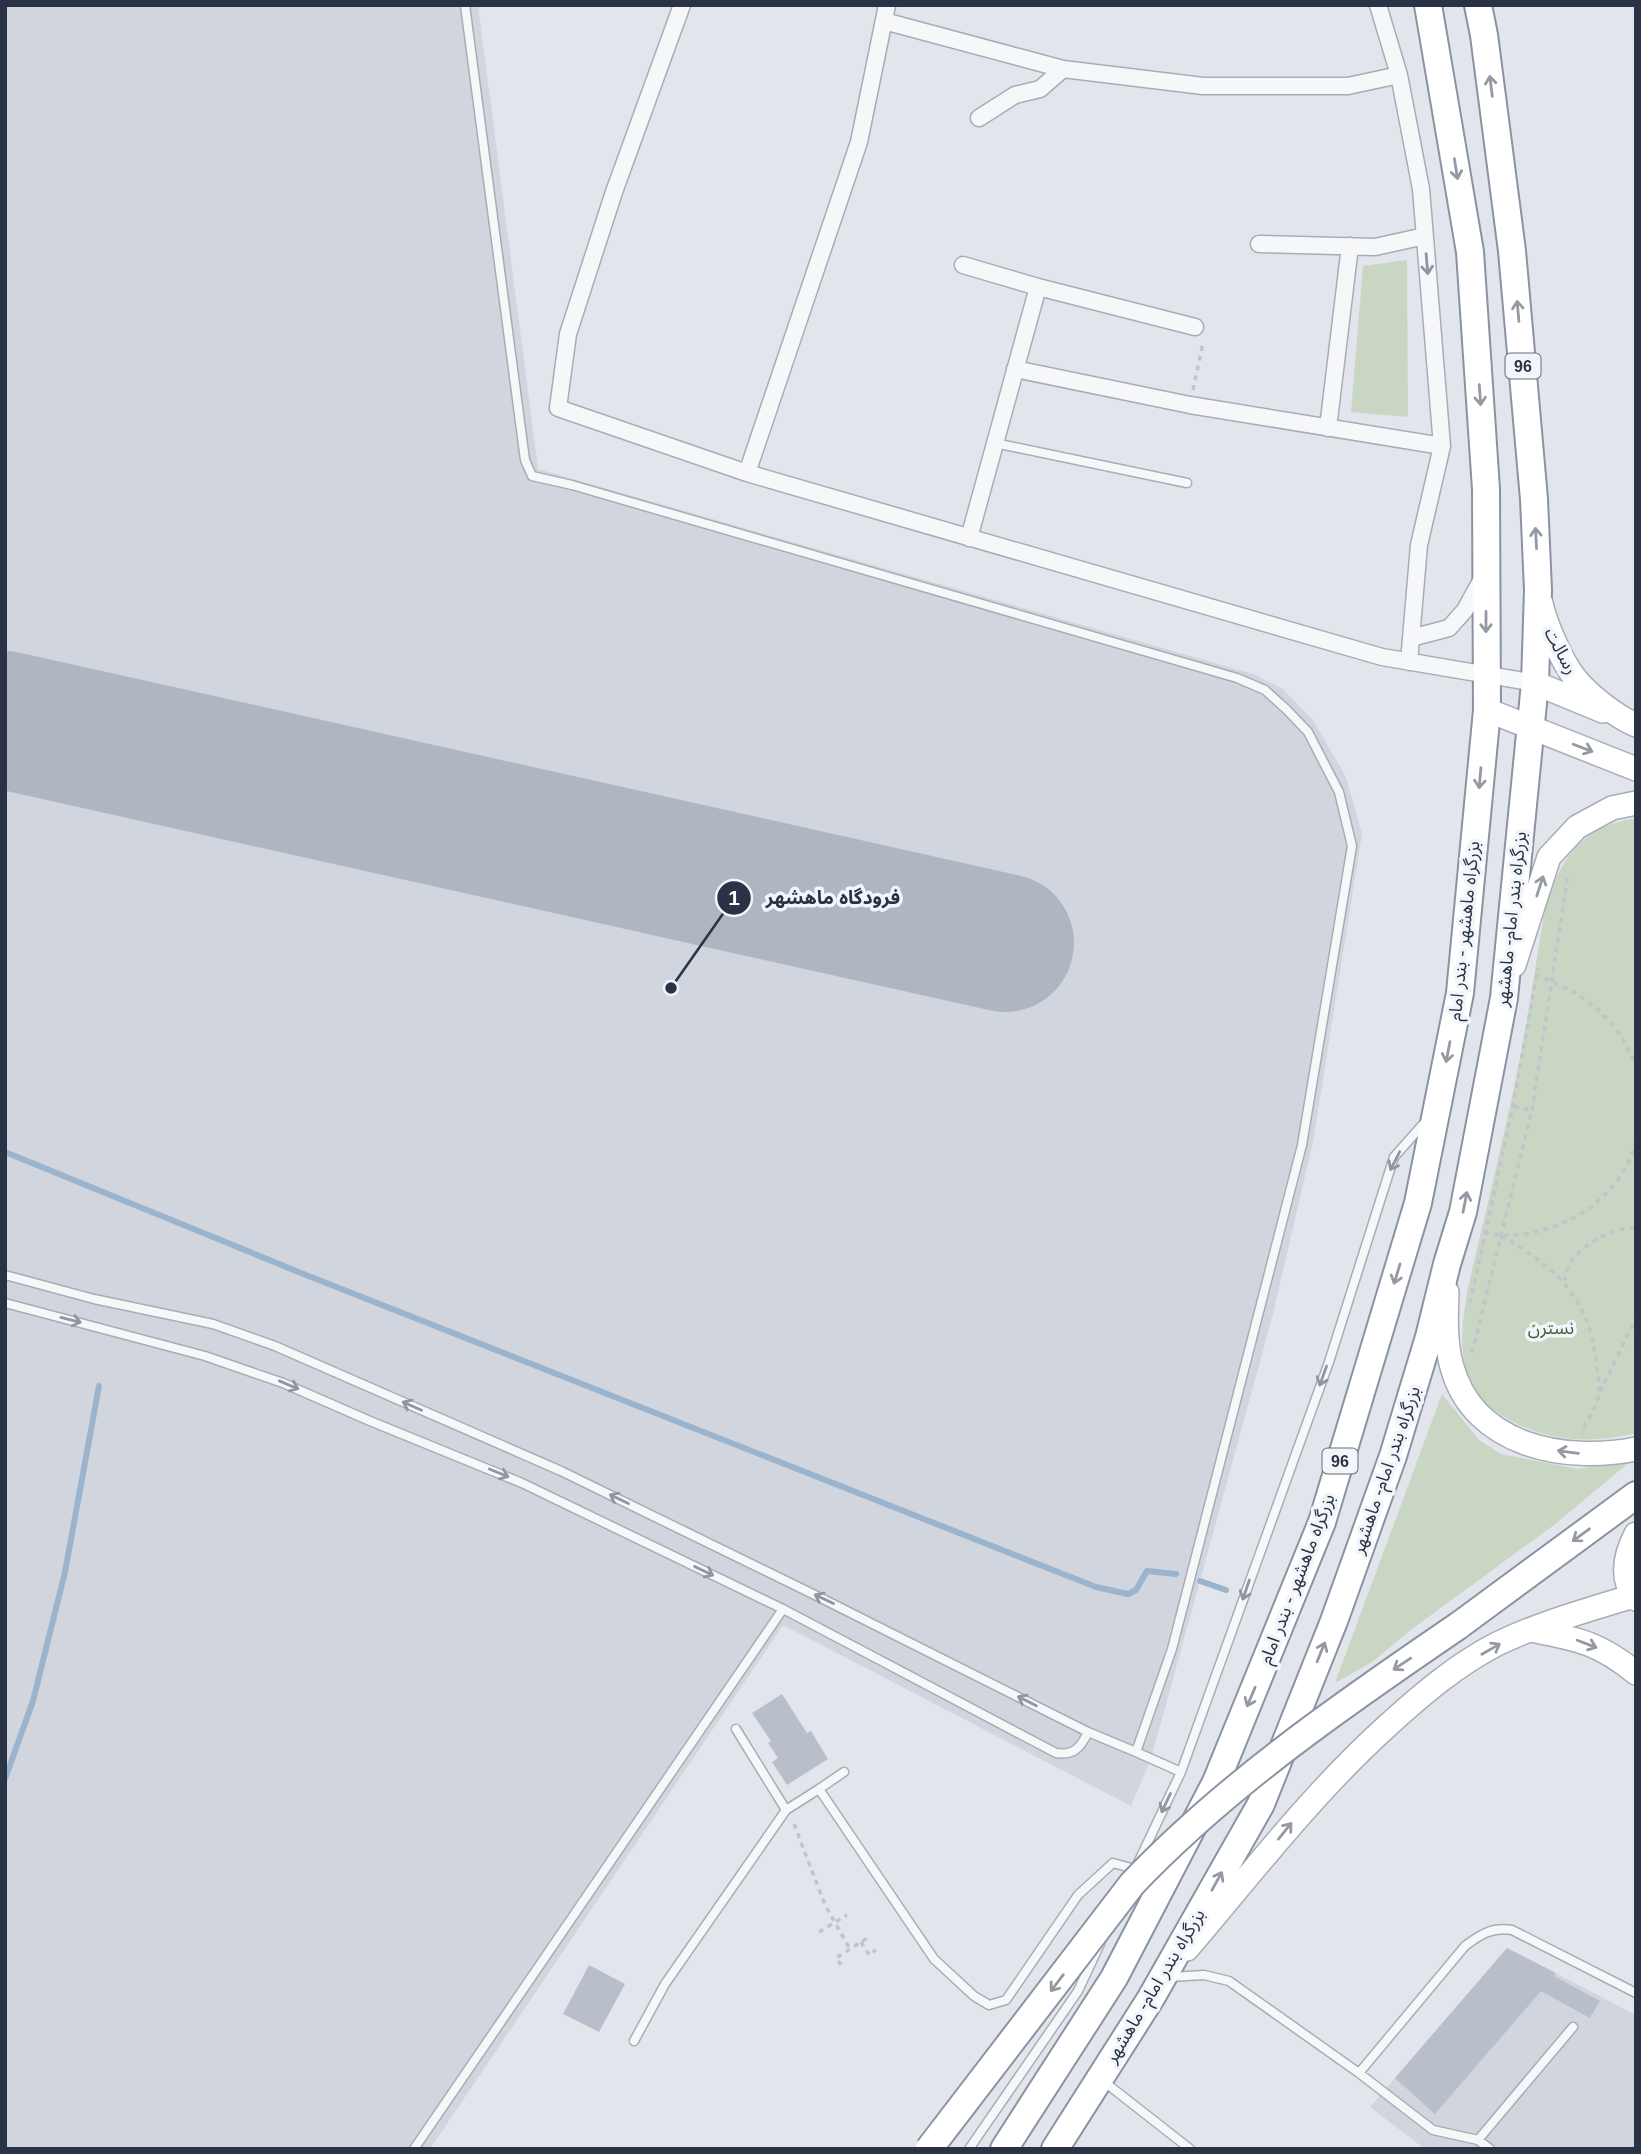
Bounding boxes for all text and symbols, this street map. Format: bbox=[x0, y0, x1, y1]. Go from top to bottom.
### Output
one-way arrow bbox=[1484, 75, 1497, 97]
one-way arrow bbox=[1450, 157, 1463, 180]
one-way arrow bbox=[1421, 252, 1434, 275]
one-way arrow bbox=[1511, 301, 1524, 323]
road number: 96 bbox=[1506, 354, 1540, 378]
one-way arrow bbox=[1474, 383, 1487, 406]
one-way arrow bbox=[1530, 527, 1543, 550]
one-way arrow bbox=[1479, 611, 1493, 634]
street label: رسالت bbox=[1540, 624, 1582, 678]
one-way arrow bbox=[1572, 743, 1594, 756]
one-way arrow bbox=[1473, 766, 1486, 789]
street label: بزرگراه بندر امام- ماهشهر bbox=[1492, 830, 1534, 1009]
street label: بزرگراه ماهشهر - بندر امام bbox=[1445, 840, 1487, 1022]
one-way arrow bbox=[1534, 876, 1547, 898]
callout: فرودگاه ماهشهر bbox=[716, 878, 914, 918]
text: 1 bbox=[728, 886, 740, 909]
text: فرودگاه ماهشهر bbox=[765, 887, 900, 909]
one-way arrow bbox=[1441, 1040, 1455, 1063]
one-way arrow bbox=[1388, 1150, 1402, 1171]
one-way arrow bbox=[1458, 1191, 1472, 1214]
one-way arrow bbox=[1389, 1263, 1402, 1285]
one-way arrow bbox=[60, 1314, 82, 1327]
park label: نسترن bbox=[1528, 1318, 1574, 1339]
one-way arrow bbox=[1316, 1365, 1329, 1387]
one-way arrow bbox=[278, 1380, 299, 1393]
street label: بزرگراه بندر امام- ماهشهر bbox=[1348, 1384, 1428, 1559]
one-way arrow bbox=[402, 1399, 423, 1412]
one-way arrow bbox=[1557, 1446, 1580, 1459]
road number: 96 bbox=[1322, 1448, 1358, 1474]
one-way arrow bbox=[487, 1468, 509, 1481]
street label: بزرگراه ماهشهر - بندر امام bbox=[1255, 1491, 1342, 1668]
one-way arrow bbox=[609, 1492, 630, 1506]
one-way arrow bbox=[1572, 1528, 1591, 1542]
one-way arrow bbox=[693, 1565, 714, 1578]
one-way arrow bbox=[1239, 1579, 1251, 1601]
one-way arrow bbox=[814, 1592, 835, 1605]
one-way arrow bbox=[1576, 1638, 1597, 1651]
one-way arrow bbox=[1316, 1642, 1329, 1663]
one-way arrow bbox=[1480, 1642, 1500, 1656]
one-way arrow bbox=[1392, 1657, 1412, 1671]
one-way arrow bbox=[1244, 1686, 1257, 1707]
one-way arrow bbox=[1017, 1694, 1038, 1708]
one-way arrow bbox=[1159, 1792, 1173, 1813]
one-way arrow bbox=[1277, 1823, 1292, 1841]
one-way arrow bbox=[1211, 1871, 1224, 1892]
street label: بزرگراه بندر امام- ماهشهر bbox=[1101, 1905, 1212, 2069]
one-way arrow bbox=[1049, 1973, 1064, 1991]

